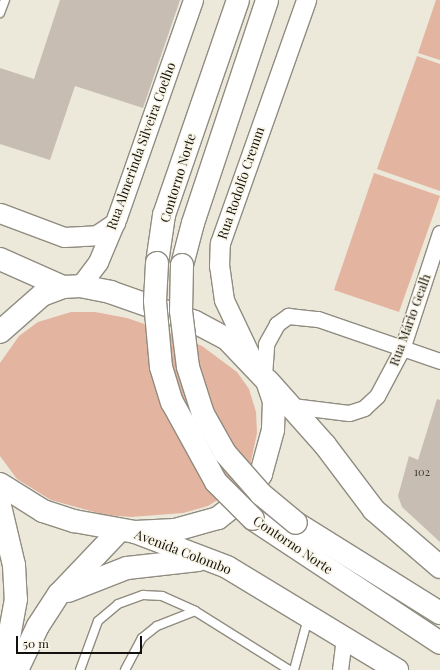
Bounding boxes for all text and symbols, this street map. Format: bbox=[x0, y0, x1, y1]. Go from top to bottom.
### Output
street label: Rua Almerinda Silveira Coelho bbox=[103, 60, 179, 232]
street label: Rua Rodolfo Cremm bbox=[214, 125, 268, 241]
street label: Contorno Norte bbox=[157, 131, 199, 225]
street label: Rua Mário Gealh bbox=[386, 272, 434, 368]
house number: 102 bbox=[414, 465, 430, 479]
street label: Contorno Norte bbox=[250, 513, 336, 577]
street label: Avenida Colombo bbox=[132, 526, 234, 578]
scale bar bbox=[18, 628, 144, 654]
text: 50 m bbox=[23, 635, 49, 651]

